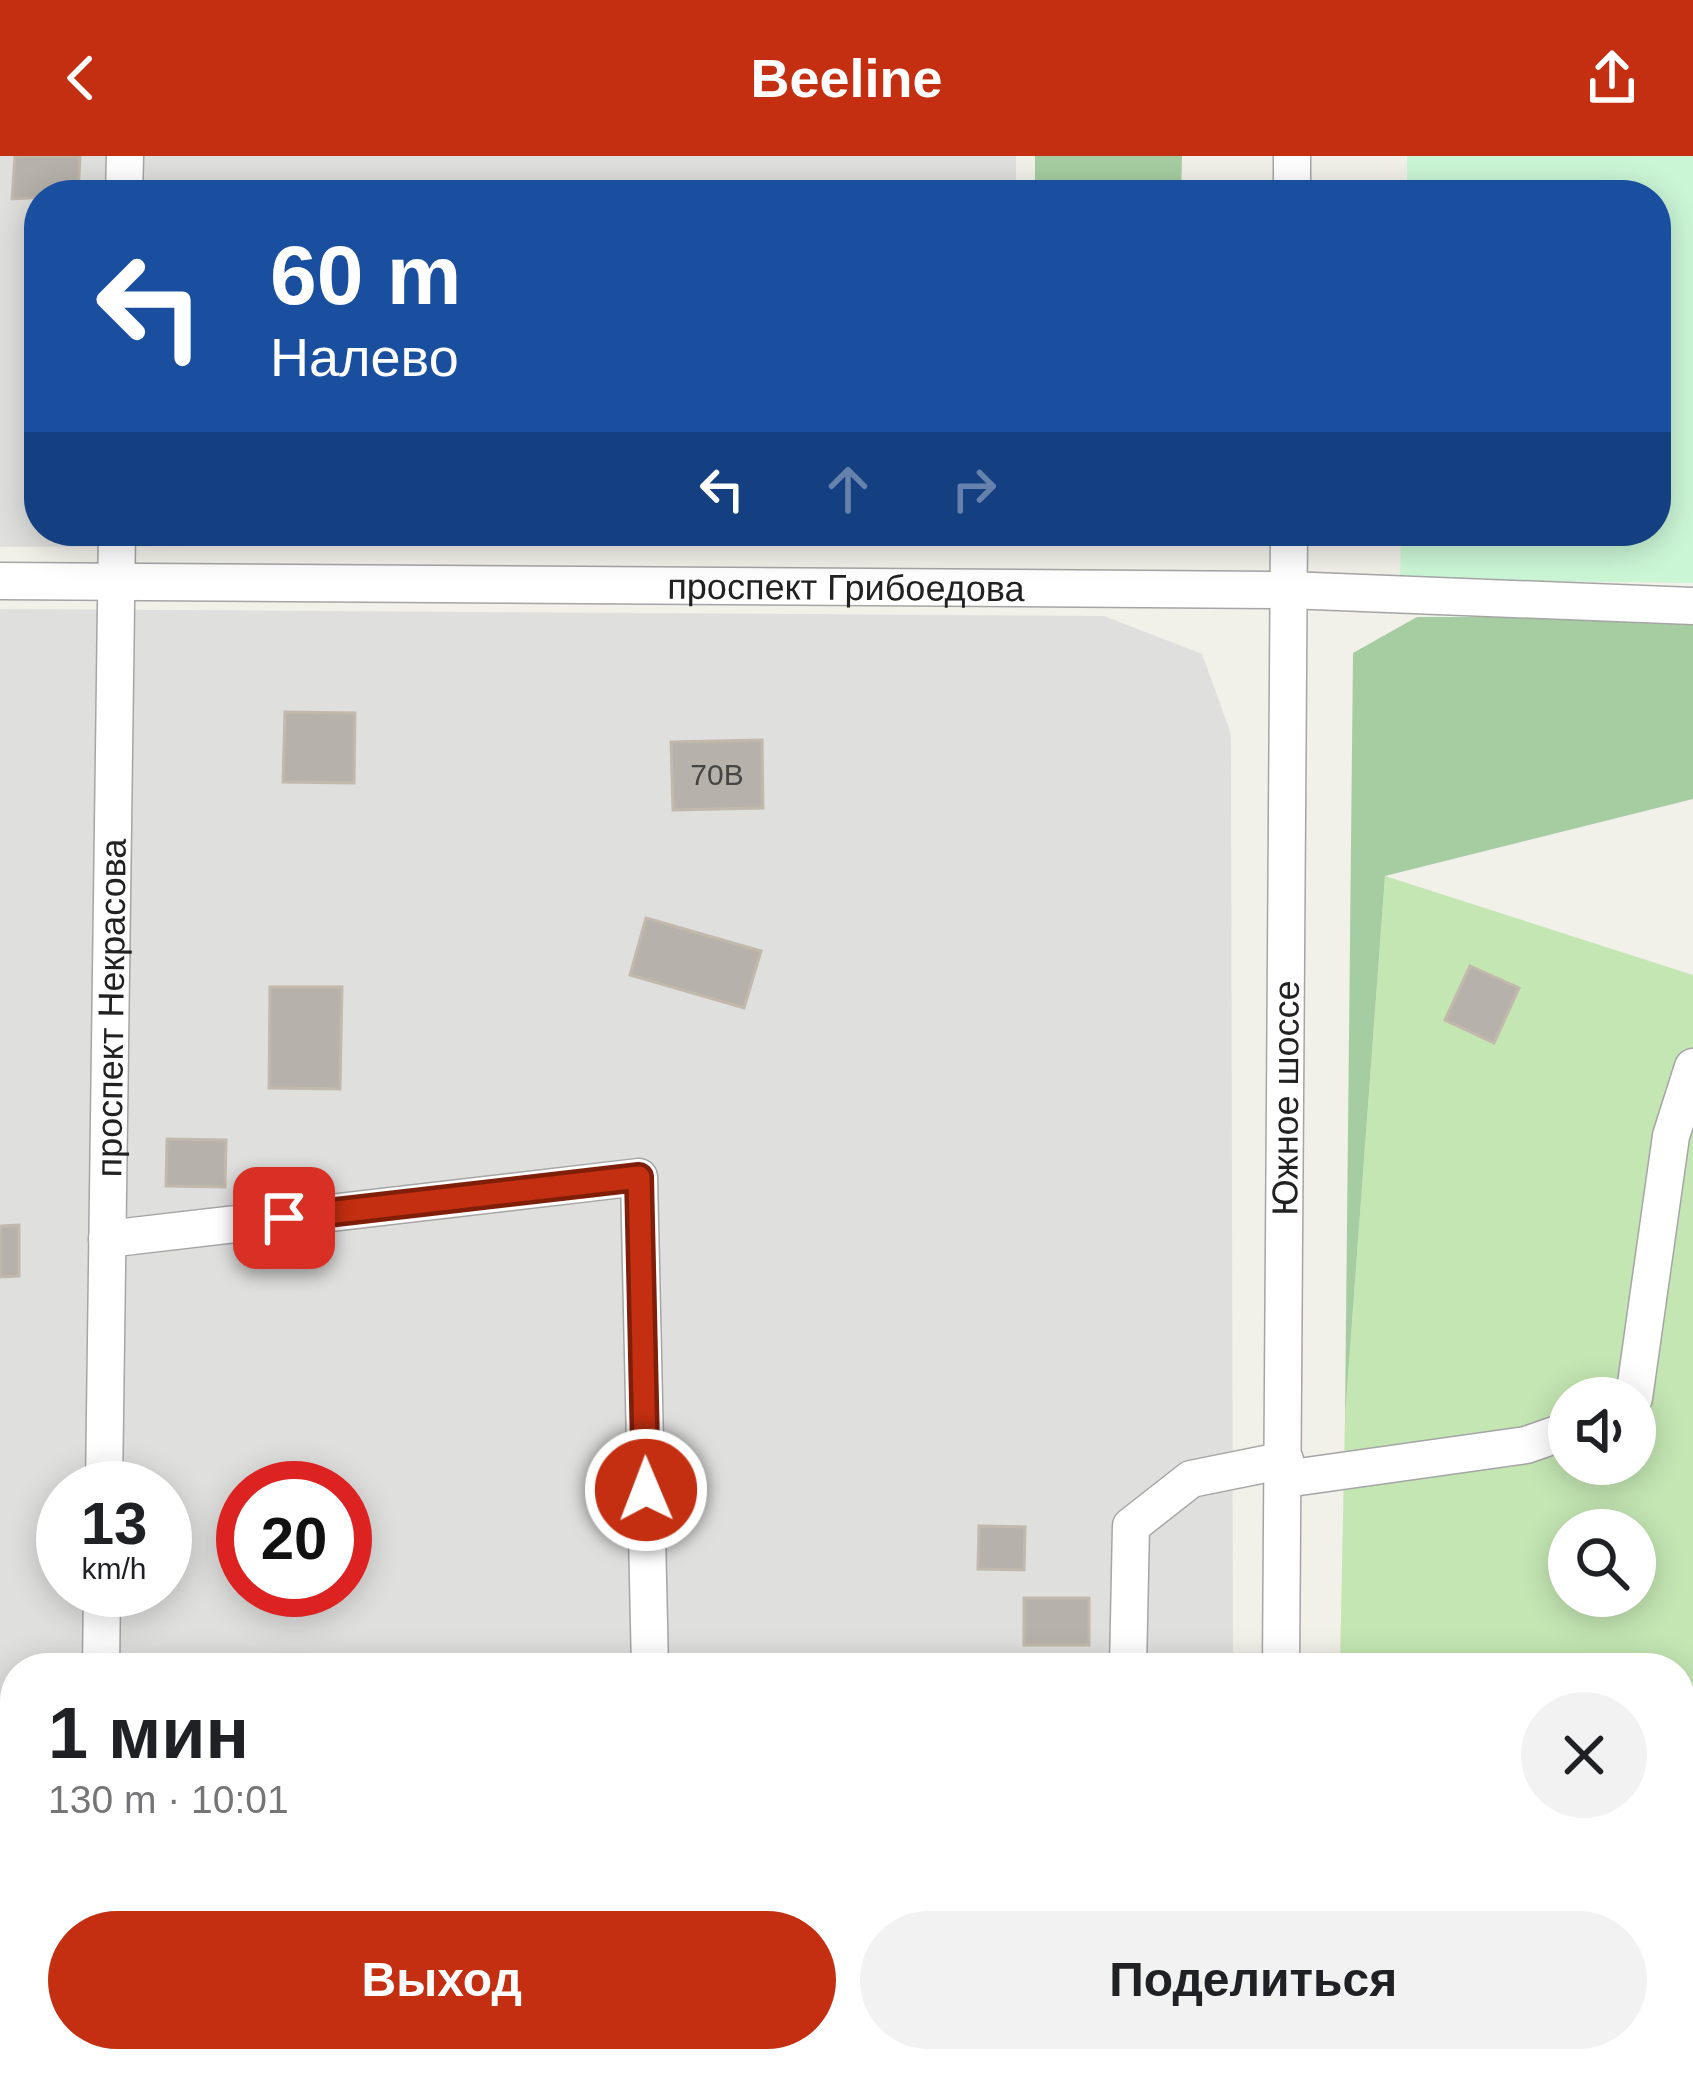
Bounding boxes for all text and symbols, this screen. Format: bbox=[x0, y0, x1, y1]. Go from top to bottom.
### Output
icon: back bbox=[48, 45, 114, 111]
icon: share bbox=[1579, 45, 1645, 111]
text: Beeline bbox=[750, 48, 943, 108]
icon: left bbox=[72, 228, 228, 384]
text: 60 m bbox=[270, 228, 461, 322]
text: Налево bbox=[270, 327, 459, 387]
icon: left bbox=[689, 456, 755, 522]
icon: ahead bbox=[815, 456, 881, 522]
icon: right bbox=[941, 456, 1007, 522]
street label: проспект Грибоедова bbox=[667, 566, 1026, 609]
house number: 70В bbox=[690, 758, 744, 791]
street label: проспект Некрасова bbox=[88, 837, 134, 1178]
street label: Южное шоссе bbox=[1264, 980, 1307, 1216]
pin bbox=[233, 1167, 335, 1269]
icon: arrive bbox=[251, 1185, 317, 1251]
map controls bbox=[1548, 1377, 1656, 1617]
button: sound bbox=[1548, 1377, 1656, 1485]
position arrow bbox=[583, 1427, 709, 1553]
speed limit sign: 20 bbox=[216, 1461, 372, 1617]
text: 13 bbox=[81, 1490, 147, 1557]
button: search bbox=[1548, 1509, 1656, 1617]
text: km/h bbox=[81, 1552, 147, 1585]
button: close bbox=[1521, 1692, 1647, 1818]
text: 1 мин bbox=[48, 1693, 249, 1773]
text: 130 m · 10:01 bbox=[48, 1778, 289, 1821]
button: Выход bbox=[48, 1911, 836, 2049]
button: Поделиться bbox=[860, 1911, 1647, 2049]

